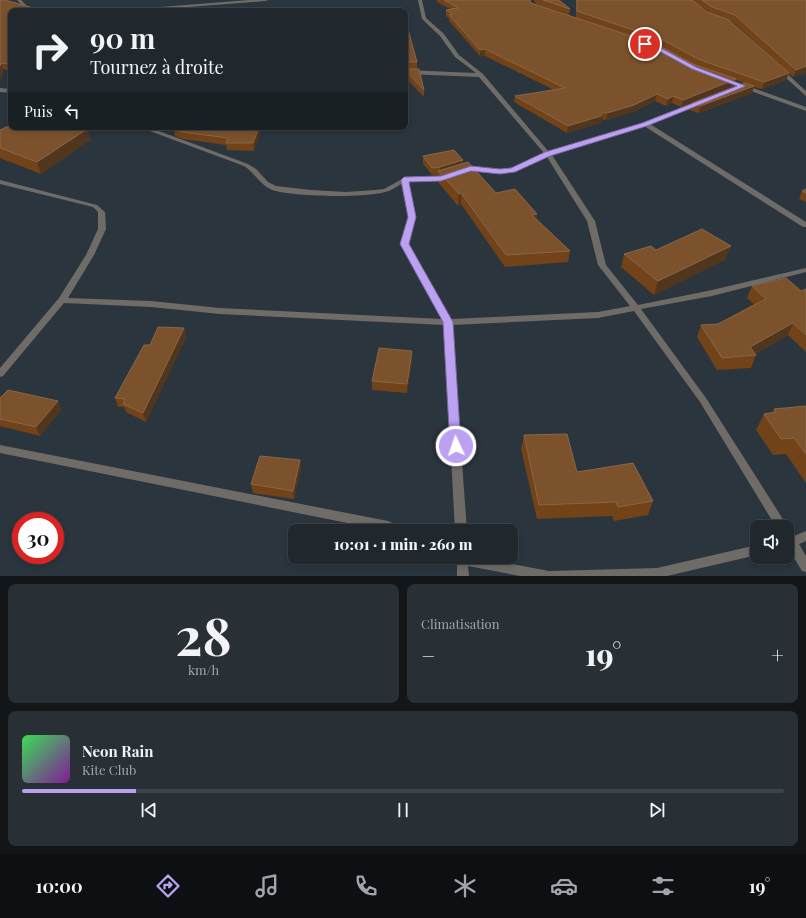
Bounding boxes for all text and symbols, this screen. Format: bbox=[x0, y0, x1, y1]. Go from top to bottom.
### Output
text: 90 m bbox=[90, 19, 155, 56]
icon: right bbox=[24, 24, 76, 76]
pin bbox=[628, 27, 662, 61]
icon: arrive bbox=[634, 33, 656, 55]
text: Tournez à droite bbox=[90, 55, 224, 79]
icon: left bbox=[61, 100, 83, 122]
text: Puis bbox=[24, 101, 53, 121]
position arrow bbox=[435, 425, 477, 467]
speed limit sign: 30 bbox=[12, 512, 64, 564]
map controls bbox=[750, 520, 794, 564]
button: sound bbox=[750, 520, 794, 564]
text: 10:01 · 1 min · 260 m bbox=[334, 534, 472, 554]
text: 28 bbox=[175, 600, 232, 669]
text: Climatisation bbox=[421, 615, 499, 632]
text: 19° bbox=[585, 634, 621, 674]
text: − bbox=[421, 640, 435, 670]
text: + bbox=[771, 640, 784, 670]
text: km/h bbox=[188, 661, 219, 678]
text: Neon Rain bbox=[82, 741, 153, 761]
text: Kite Club bbox=[82, 761, 136, 778]
icon: previous bbox=[138, 799, 160, 821]
icon: pause bbox=[392, 799, 414, 821]
icon: next bbox=[646, 799, 668, 821]
icon: directions bbox=[154, 872, 182, 900]
icon: music bbox=[253, 872, 281, 900]
icon: phone bbox=[352, 872, 380, 900]
icon: climate bbox=[451, 872, 479, 900]
icon: car bbox=[550, 872, 578, 900]
icon: filters bbox=[649, 872, 677, 900]
text: 10:00 bbox=[36, 874, 83, 898]
text: 19° bbox=[749, 874, 770, 898]

